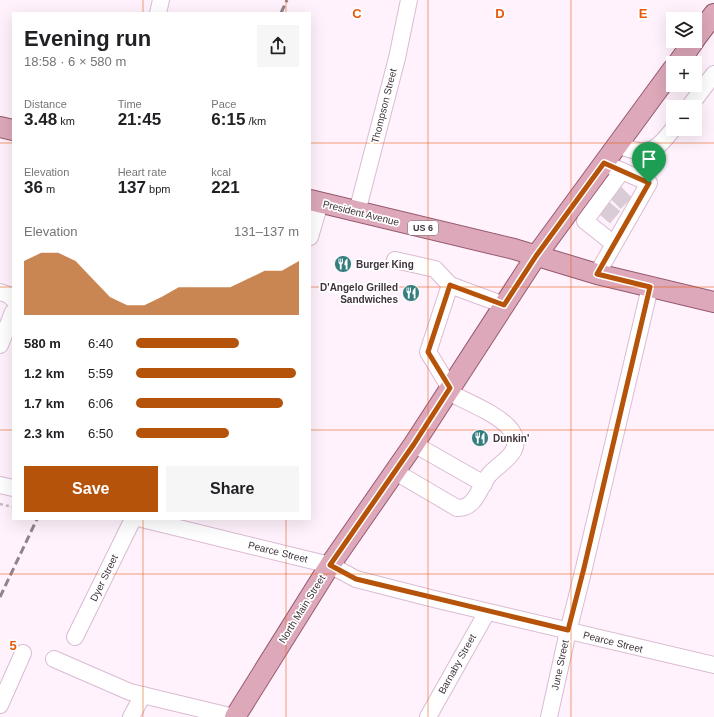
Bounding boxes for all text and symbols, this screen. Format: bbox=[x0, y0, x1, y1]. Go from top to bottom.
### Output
text: C bbox=[352, 6, 362, 21]
text: D bbox=[495, 6, 505, 21]
text: E bbox=[639, 6, 648, 21]
map controls bbox=[666, 12, 702, 136]
button: layers bbox=[666, 12, 702, 48]
button: share bbox=[257, 25, 299, 67]
text: Evening run bbox=[24, 26, 151, 51]
text: 18:58 · 6 × 580 m bbox=[24, 54, 126, 69]
button: + bbox=[666, 56, 702, 92]
street label: Thompson Street bbox=[369, 67, 399, 145]
text: Distance bbox=[24, 98, 67, 110]
text: Time bbox=[118, 98, 142, 110]
text: Pace bbox=[211, 98, 236, 110]
button: − bbox=[666, 100, 702, 136]
text: 3.48 bbox=[24, 110, 57, 129]
text: 21:45 bbox=[118, 110, 161, 129]
text: 6:15 bbox=[211, 110, 245, 129]
text: km bbox=[57, 115, 75, 127]
text: /km bbox=[245, 115, 266, 127]
pin bbox=[632, 142, 666, 183]
icon: arrive bbox=[638, 148, 660, 170]
text: Elevation bbox=[24, 166, 69, 178]
text: Heart rate bbox=[118, 166, 167, 178]
text: kcal bbox=[211, 166, 231, 178]
text: 36 bbox=[24, 178, 43, 197]
text: 137 bbox=[118, 178, 146, 197]
text: 221 bbox=[211, 178, 240, 197]
text: m bbox=[43, 183, 55, 195]
text: bpm bbox=[146, 183, 171, 195]
street label: President Avenue bbox=[322, 198, 401, 228]
road number: US 6 bbox=[408, 221, 438, 235]
text: Elevation bbox=[24, 224, 77, 239]
text: 131–137 m bbox=[234, 224, 299, 239]
restaurant icon: Burger King bbox=[333, 254, 353, 274]
place label: Burger King bbox=[356, 259, 414, 270]
place label: D'Angelo Grilled Sandwiches bbox=[320, 282, 398, 305]
restaurant icon: D'Angelo Grilled Sandwiches bbox=[401, 283, 421, 303]
text: 580 m bbox=[24, 336, 61, 351]
text: 6:40 bbox=[88, 336, 113, 351]
text: 1.2 km bbox=[24, 366, 64, 381]
text: 5:59 bbox=[88, 366, 113, 381]
text: 1.7 km bbox=[24, 396, 64, 411]
text: 6:06 bbox=[88, 396, 113, 411]
text: 2.3 km bbox=[24, 426, 64, 441]
text: 6:50 bbox=[88, 426, 113, 441]
restaurant icon: Dunkin' bbox=[470, 428, 490, 448]
place label: Dunkin' bbox=[493, 433, 529, 444]
button: Save bbox=[24, 466, 158, 512]
button: Share bbox=[166, 466, 299, 512]
street label: Pearce Street bbox=[247, 539, 309, 565]
street label: Dyer Street bbox=[88, 553, 120, 603]
street label: North Main Street bbox=[277, 573, 328, 645]
street label: Pearce Street bbox=[582, 629, 644, 655]
street label: Barnaby Street bbox=[436, 632, 478, 696]
text: 5 bbox=[9, 638, 17, 653]
street label: June Street bbox=[549, 639, 571, 691]

